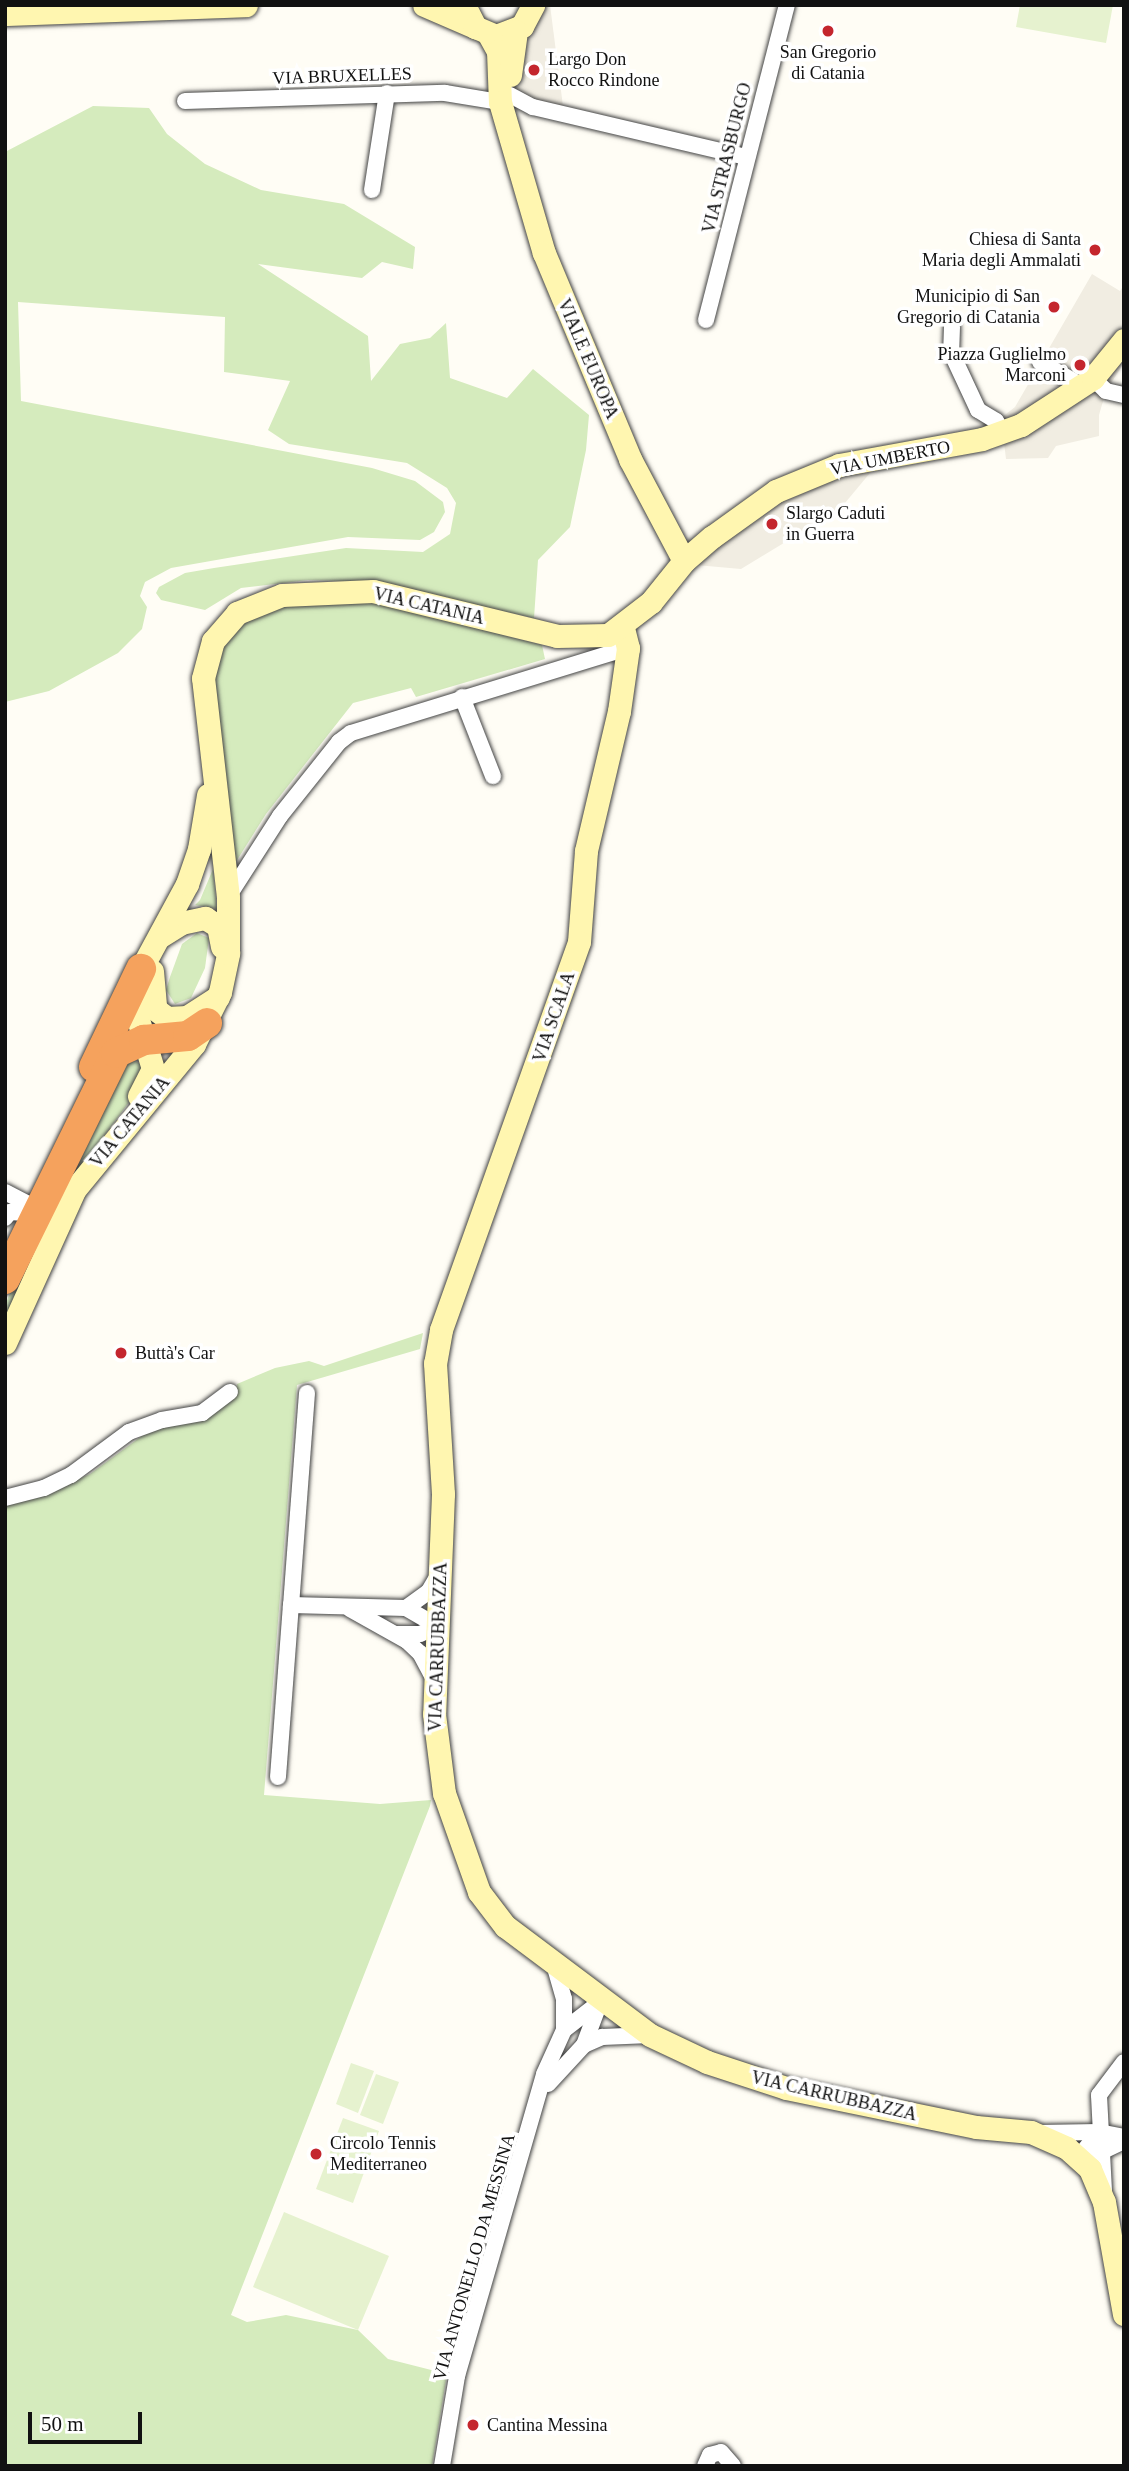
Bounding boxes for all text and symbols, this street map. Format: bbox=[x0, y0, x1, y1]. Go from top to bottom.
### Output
marker: San Gregorio di Catania bbox=[820, 23, 836, 39]
place label: San Gregorio di Catania bbox=[780, 42, 876, 84]
place label: Largo Don Rocco Rindone bbox=[548, 49, 659, 92]
marker: Largo Don Rocco Rindone bbox=[526, 62, 542, 78]
street label: VIA BRUXELLES bbox=[271, 63, 413, 89]
street label: VIA STRASBURGO bbox=[698, 80, 756, 236]
place label: Chiesa di Santa Maria degli Ammalati bbox=[921, 229, 1081, 272]
marker: Chiesa di Santa Maria degli Ammalati bbox=[1087, 242, 1103, 258]
place label: Municipio di San Gregorio di Catania bbox=[897, 286, 1040, 328]
street label: VIALE EUROPA bbox=[553, 295, 623, 423]
marker: Municipio di San Gregorio di Catania bbox=[1046, 299, 1062, 315]
place label: Piazza Guglielmo Marconi bbox=[938, 344, 1066, 386]
marker: Piazza Guglielmo Marconi bbox=[1072, 357, 1088, 373]
street label: VIA UMBERTO bbox=[828, 436, 952, 480]
place label: Slargo Caduti in Guerra bbox=[786, 503, 885, 546]
marker: Slargo Caduti in Guerra bbox=[764, 516, 780, 532]
street label: VIA CATANIA bbox=[371, 583, 487, 629]
street label: VIA SCALA bbox=[528, 968, 580, 1066]
street label: VIA CATANIA bbox=[85, 1071, 175, 1173]
place label: Buttà's Car bbox=[135, 1342, 215, 1364]
marker: Buttà's Car bbox=[113, 1345, 129, 1361]
street label: VIA CARRUBBAZZA bbox=[424, 1561, 452, 1733]
street label: VIA CARRUBBAZZA bbox=[749, 2066, 919, 2126]
street label: VIA ANTONELLO DA MESSINA bbox=[428, 2129, 520, 2385]
place label: Circolo Tennis Mediterraneo bbox=[330, 2133, 436, 2176]
marker: Circolo Tennis Mediterraneo bbox=[308, 2146, 324, 2162]
scale bar bbox=[32, 2398, 145, 2442]
text: 50 m bbox=[41, 2412, 84, 2436]
place label: Cantina Messina bbox=[487, 2414, 607, 2436]
marker: Cantina Messina bbox=[465, 2417, 481, 2433]

